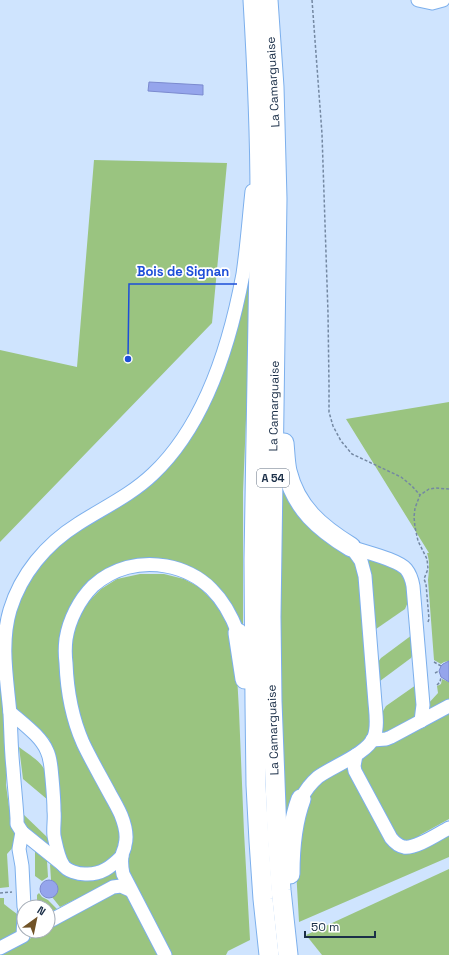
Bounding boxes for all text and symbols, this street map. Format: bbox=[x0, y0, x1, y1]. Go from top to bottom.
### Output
street label: La Camarguaise bbox=[263, 36, 283, 128]
callout: Bois de Signan bbox=[129, 259, 237, 284]
text: Bois de Signan bbox=[137, 263, 229, 280]
street label: La Camarguaise bbox=[265, 360, 283, 452]
road number: A 54 bbox=[257, 469, 289, 487]
street label: La Camarguaise bbox=[263, 684, 283, 776]
north arrow bbox=[16, 899, 56, 939]
text: N bbox=[35, 903, 48, 918]
scale bar bbox=[305, 913, 375, 939]
text: 50 m bbox=[311, 919, 339, 935]

